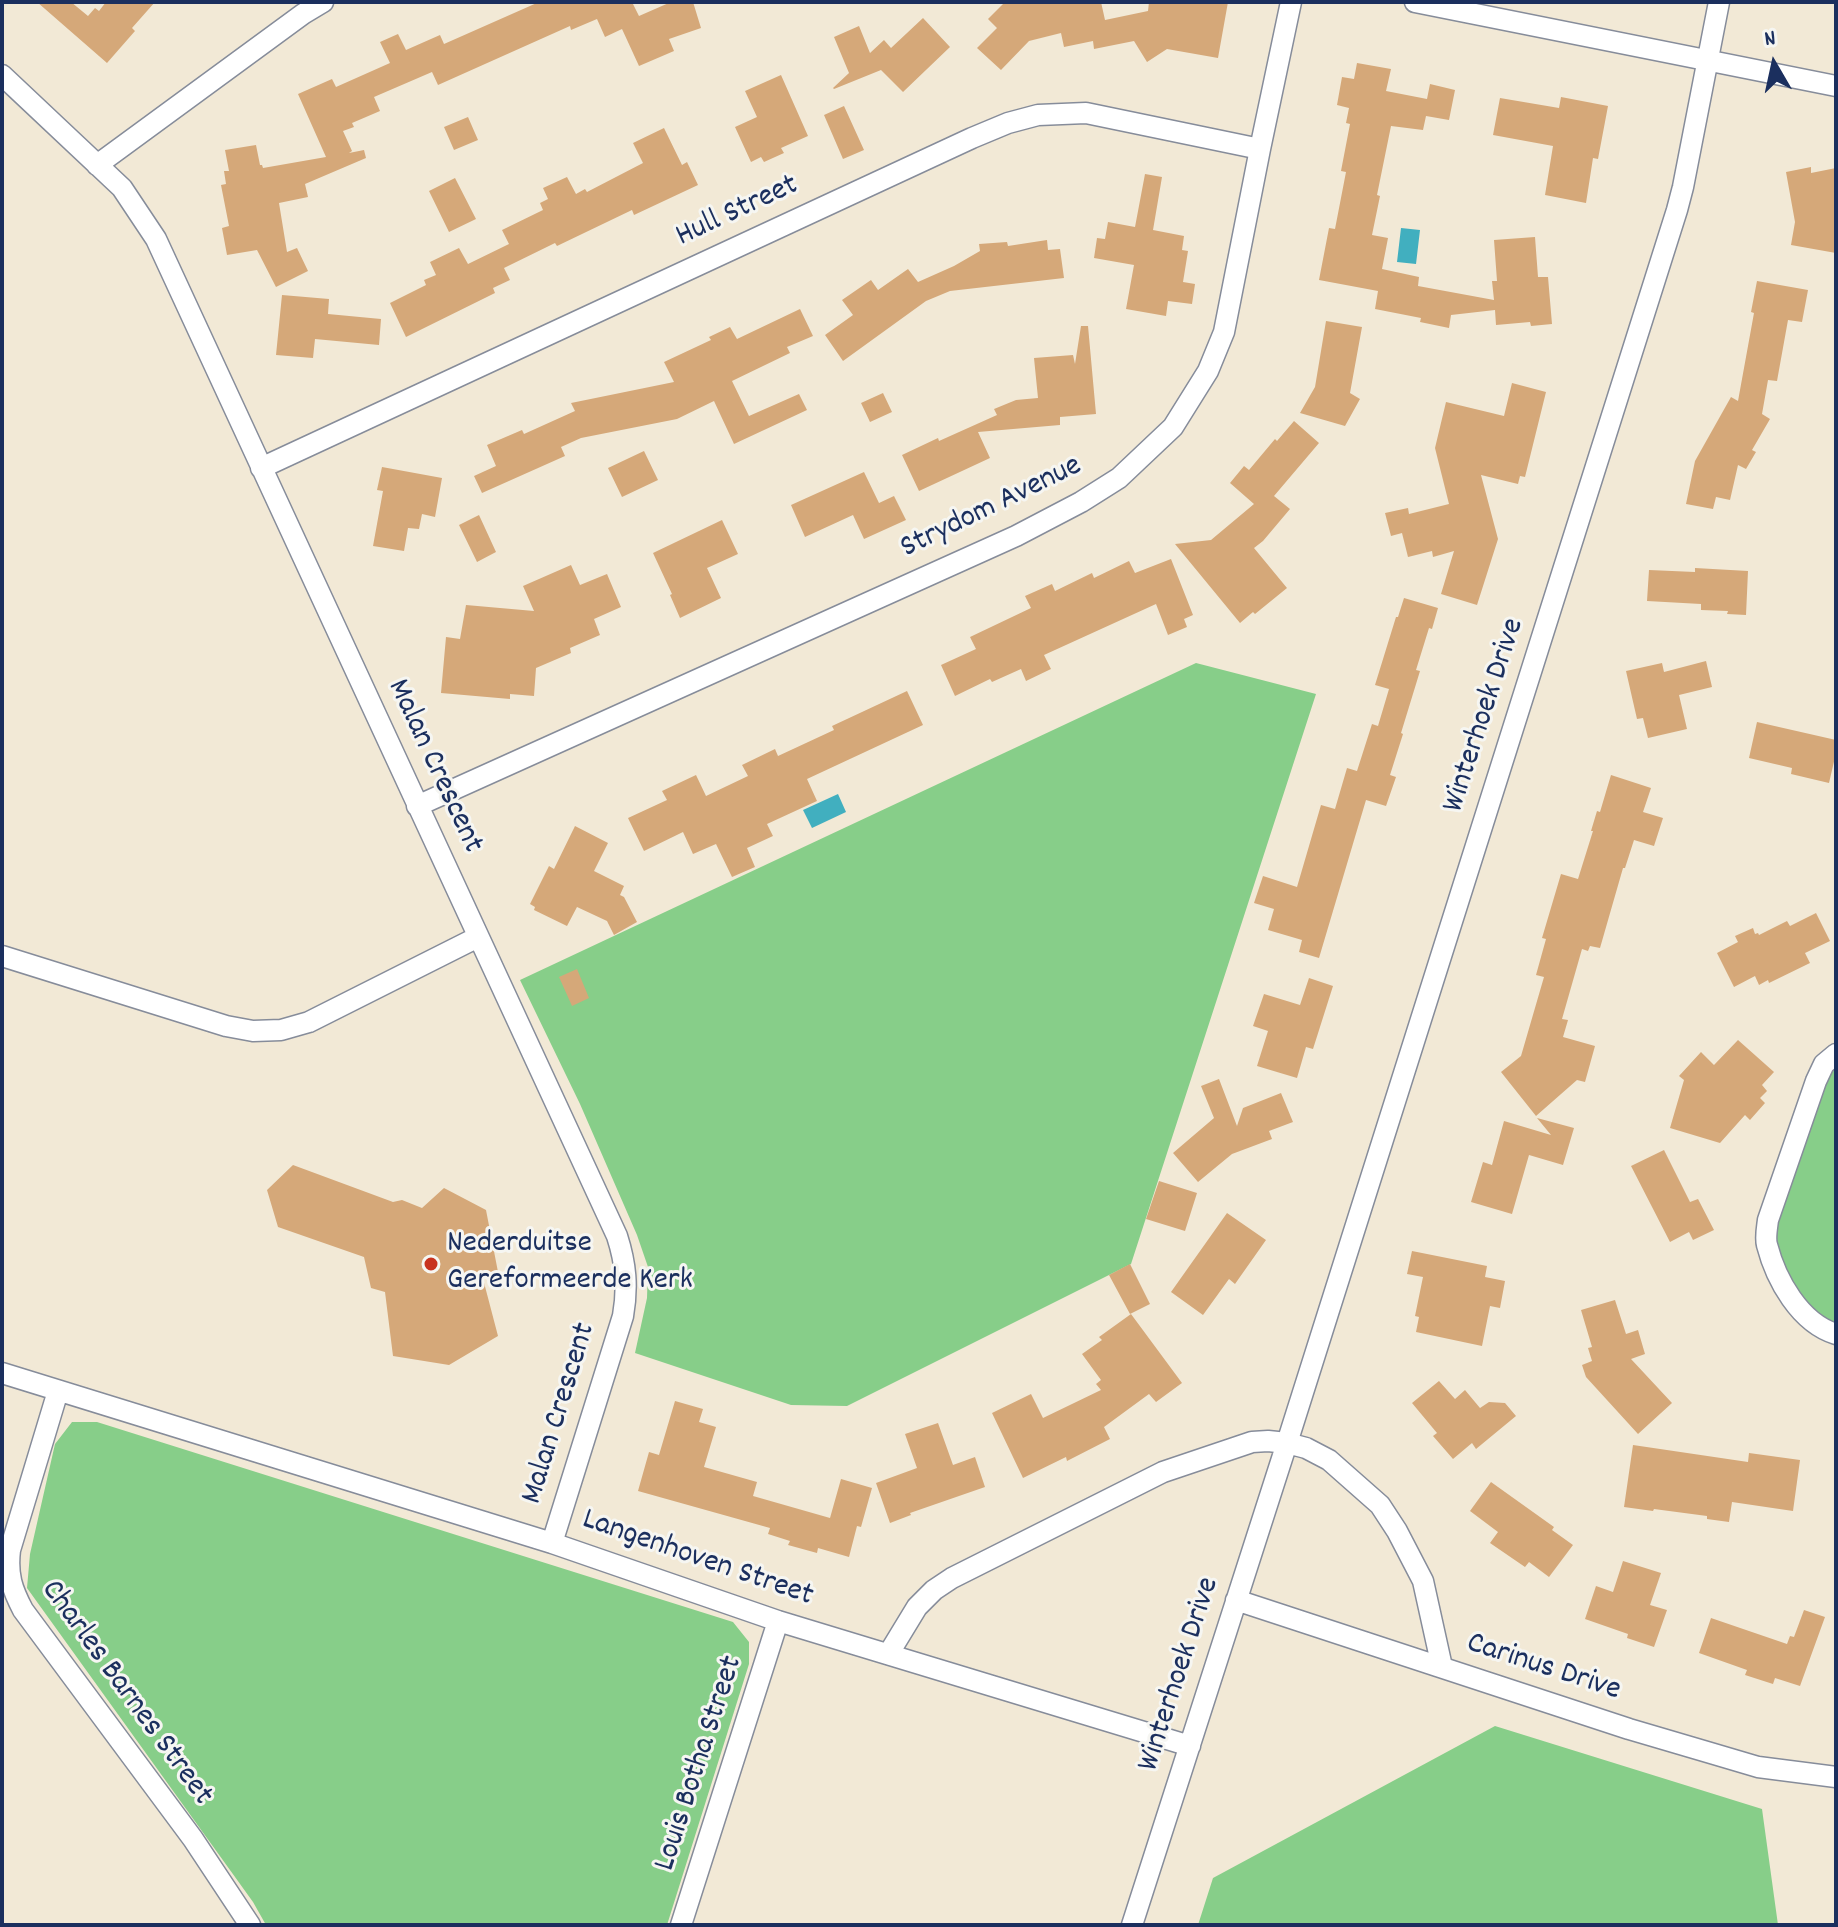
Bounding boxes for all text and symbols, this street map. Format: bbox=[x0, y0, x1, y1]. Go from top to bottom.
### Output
north arrow bbox=[1734, 24, 1814, 104]
text: N bbox=[1762, 24, 1778, 56]
street label: Hull Street bbox=[671, 168, 805, 258]
street label: Strydom Avenue bbox=[895, 449, 1089, 569]
street label: Winterhoek Drive bbox=[1437, 614, 1535, 818]
street label: Malan Crescent bbox=[376, 674, 490, 860]
place label: Nederduitse Gereformeerde Kerk bbox=[447, 1227, 693, 1302]
marker: Nederduitse Gereformeerde Kerk bbox=[422, 1255, 440, 1273]
street label: Malan Crescent bbox=[515, 1319, 607, 1509]
street label: Langenhoven Street bbox=[576, 1502, 818, 1618]
street label: Winterhoek Drive bbox=[1132, 1573, 1230, 1777]
street label: Charles Barnes Street bbox=[30, 1574, 220, 1814]
street label: Carinus Drive bbox=[1461, 1626, 1625, 1712]
street label: Louis Botha Street bbox=[648, 1652, 754, 1876]

